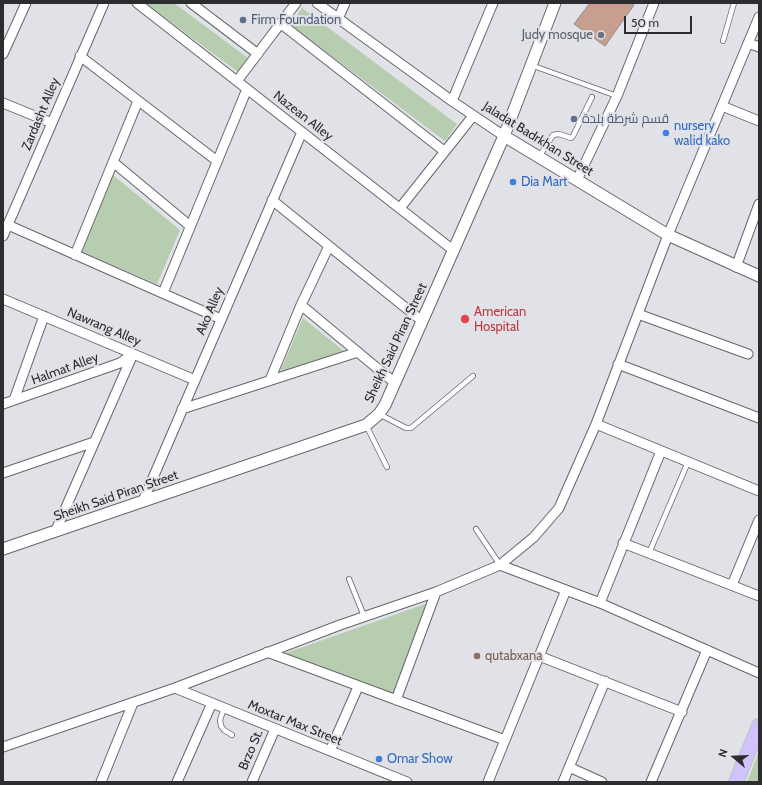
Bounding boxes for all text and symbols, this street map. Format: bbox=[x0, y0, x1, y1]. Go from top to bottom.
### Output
scale bar bbox=[626, 8, 694, 34]
place label: Firm Foundation bbox=[251, 12, 341, 28]
marker: Firm Foundation bbox=[238, 15, 248, 25]
text: 50 m bbox=[631, 15, 659, 30]
place label: Judy mosque bbox=[522, 27, 593, 43]
marker: Judy mosque bbox=[596, 30, 606, 40]
street label: Zardasht Alley bbox=[19, 75, 63, 153]
street label: Nazean Alley bbox=[270, 88, 336, 144]
street label: Jaladat Badrkhan Street bbox=[480, 99, 596, 179]
place label: قسم شرطة بلدة bbox=[582, 111, 669, 127]
marker: قسم شرطة بلدة bbox=[569, 114, 579, 124]
place label: nursery walid kako bbox=[674, 118, 730, 149]
marker: nursery walid kako bbox=[661, 128, 671, 138]
place label: Dia Mart bbox=[521, 174, 567, 190]
marker: Dia Mart bbox=[508, 177, 518, 187]
street label: Sheikh Said Piran Street bbox=[361, 281, 431, 405]
street label: Ako Alley bbox=[193, 285, 227, 337]
street label: Nawrang Alley bbox=[65, 304, 143, 350]
place label: American Hospital bbox=[474, 304, 526, 335]
marker: American Hospital bbox=[459, 313, 471, 325]
street label: Halmat Alley bbox=[29, 350, 101, 388]
street label: Sheikh Said Piran Street bbox=[52, 467, 180, 525]
place label: qutabxana bbox=[485, 648, 543, 664]
marker: qutabxana bbox=[472, 651, 482, 661]
street label: Moxtar Max Street bbox=[246, 697, 344, 749]
street label: Brzo St. bbox=[236, 727, 266, 773]
north arrow bbox=[714, 737, 754, 777]
text: N bbox=[715, 747, 731, 759]
place label: Omar Show bbox=[387, 751, 453, 767]
marker: Omar Show bbox=[374, 754, 384, 764]

